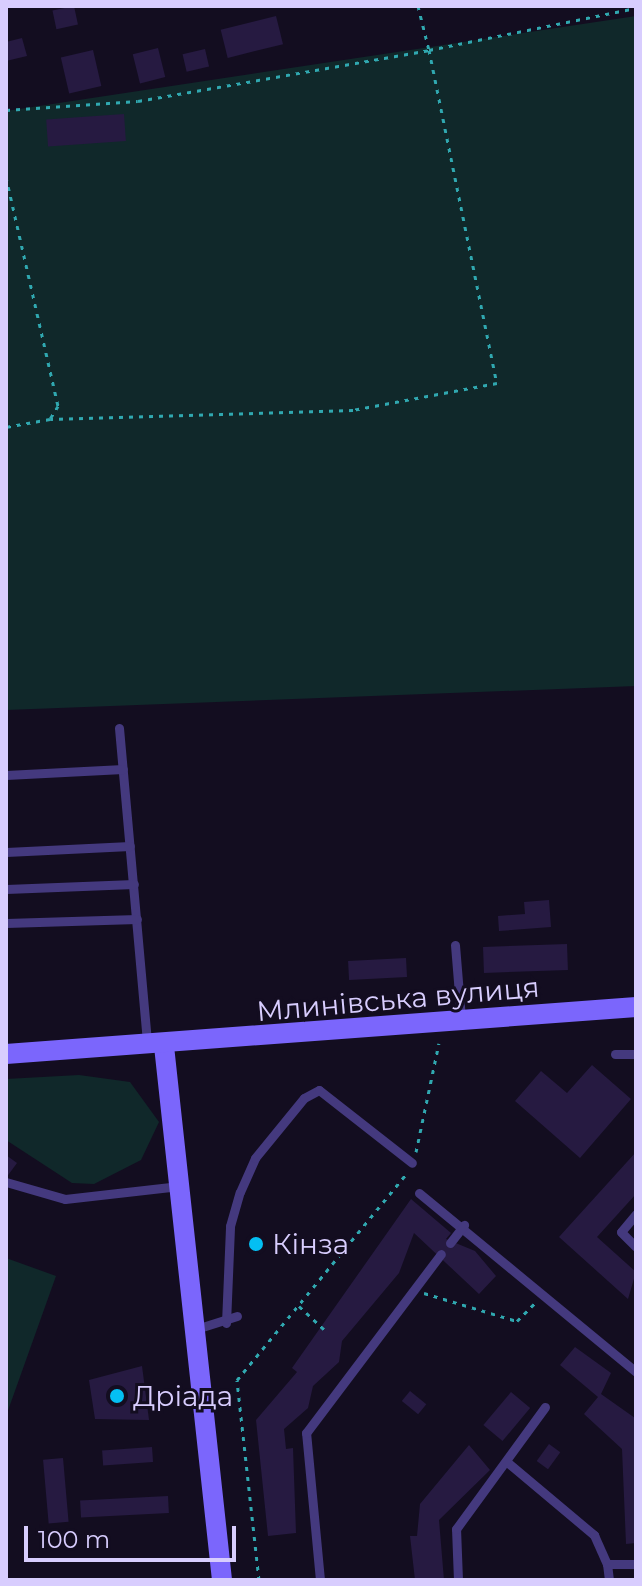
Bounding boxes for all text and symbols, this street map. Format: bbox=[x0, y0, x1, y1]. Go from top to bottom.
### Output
street label: Млинівська вулиця bbox=[255, 970, 541, 1028]
place label: Кінза bbox=[272, 1227, 349, 1261]
marker: Кінза bbox=[247, 1235, 265, 1253]
place label: Дріада bbox=[133, 1379, 233, 1413]
marker: Дріада bbox=[108, 1387, 126, 1405]
scale bar bbox=[28, 1510, 240, 1560]
text: 100 m bbox=[38, 1525, 110, 1554]

